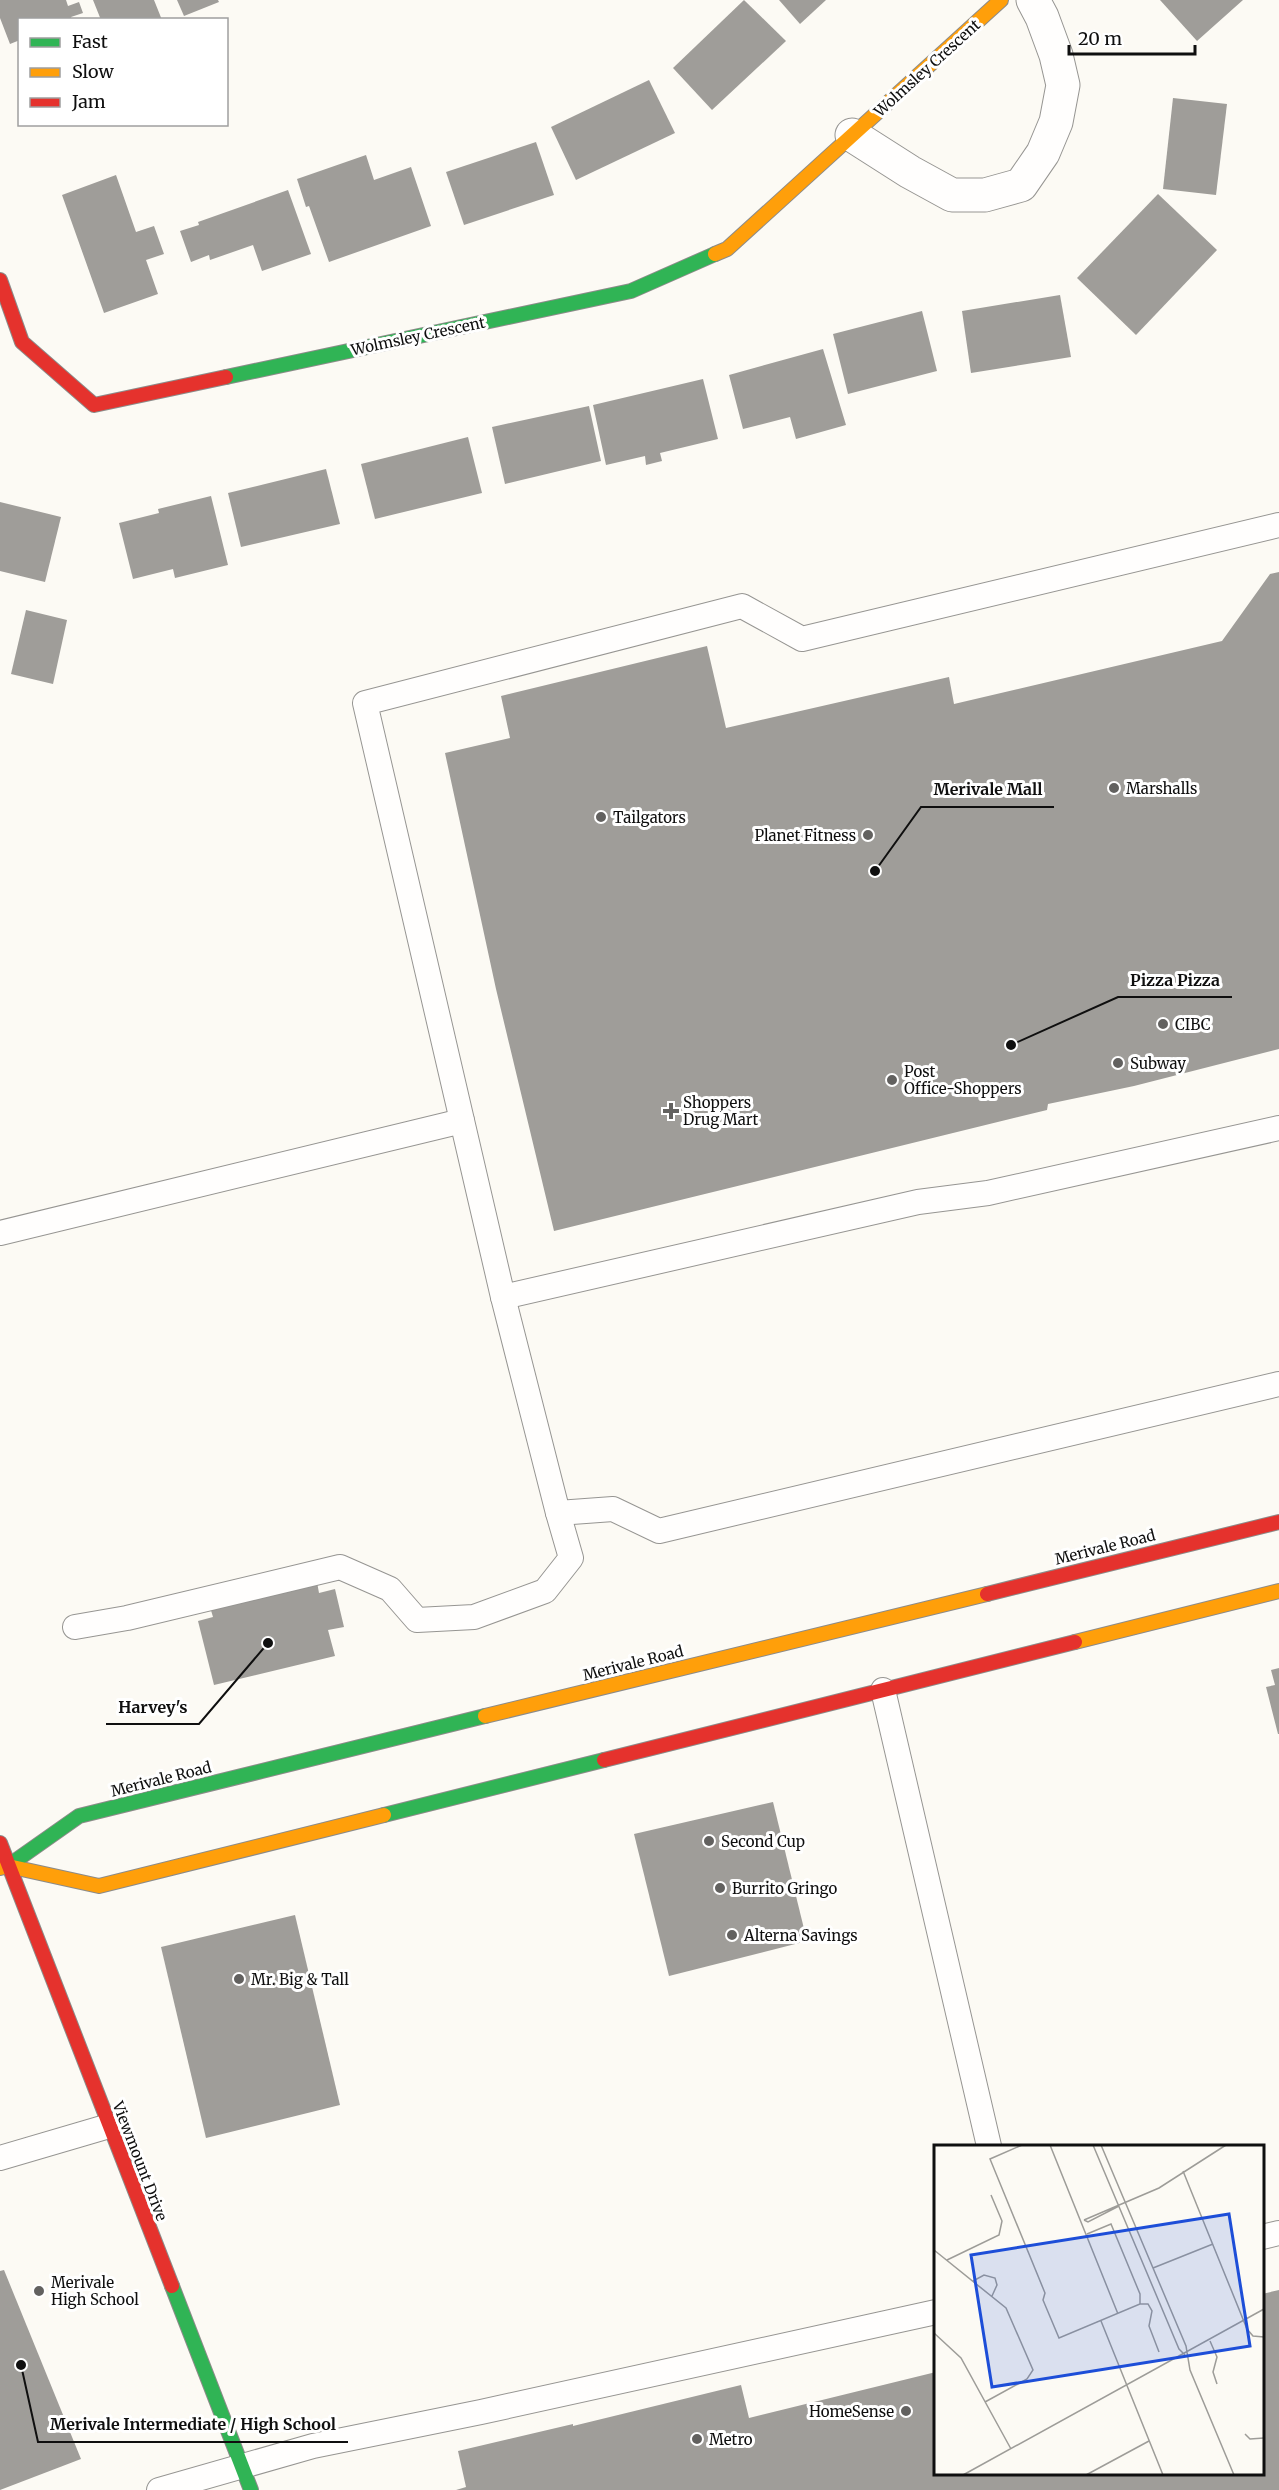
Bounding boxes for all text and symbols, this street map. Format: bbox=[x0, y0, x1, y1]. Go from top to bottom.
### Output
street label: Wolmsley Crescent bbox=[869, 15, 984, 121]
legend bbox=[18, 18, 228, 126]
scale bar bbox=[1069, 18, 1195, 56]
text: 20 m bbox=[1078, 27, 1122, 50]
text: Fast bbox=[72, 30, 108, 53]
text: Slow bbox=[72, 60, 115, 83]
text: Jam bbox=[71, 90, 106, 113]
street label: Wolmsley Crescent bbox=[348, 312, 487, 360]
callout: Merivale Mall bbox=[921, 773, 1054, 807]
text: Merivale Mall bbox=[934, 779, 1043, 799]
place label: Marshalls bbox=[1126, 779, 1197, 798]
marker: Marshalls bbox=[1107, 781, 1121, 795]
place label: Tailgators bbox=[613, 808, 686, 827]
marker: Tailgators bbox=[594, 810, 608, 824]
place label: Planet Fitness bbox=[754, 826, 856, 845]
marker: Planet Fitness bbox=[861, 828, 875, 842]
callout: Pizza Pizza bbox=[1118, 963, 1232, 997]
text: Pizza Pizza bbox=[1130, 970, 1220, 990]
place label: CIBC bbox=[1175, 1015, 1211, 1034]
marker: CIBC bbox=[1156, 1017, 1170, 1031]
place label: Subway bbox=[1130, 1054, 1186, 1073]
marker: Subway bbox=[1111, 1056, 1125, 1070]
place label: Post Office-Shoppers bbox=[904, 1062, 1022, 1098]
marker: Post Office-Shoppers bbox=[885, 1073, 899, 1087]
place label: Shoppers Drug Mart bbox=[683, 1093, 759, 1129]
marker: Shoppers Drug Mart bbox=[664, 1104, 678, 1118]
street label: Merivale Road bbox=[1053, 1525, 1157, 1569]
street label: Merivale Road bbox=[581, 1641, 685, 1685]
callout: Harvey's bbox=[106, 1690, 199, 1724]
text: Harvey's bbox=[118, 1697, 188, 1717]
street label: Merivale Road bbox=[109, 1757, 213, 1801]
place label: Second Cup bbox=[721, 1832, 805, 1851]
marker: Second Cup bbox=[702, 1834, 716, 1848]
place label: Burrito Gringo bbox=[732, 1879, 837, 1898]
marker: Burrito Gringo bbox=[713, 1881, 727, 1895]
place label: Alterna Savings bbox=[743, 1926, 858, 1945]
marker: Alterna Savings bbox=[725, 1928, 739, 1942]
place label: Mr. Big & Tall bbox=[251, 1970, 349, 1989]
marker: Mr. Big & Tall bbox=[232, 1972, 246, 1986]
street label: Viewmount Drive bbox=[108, 2098, 172, 2224]
inset map bbox=[934, 2145, 1264, 2475]
place label: Merivale High School bbox=[51, 2273, 139, 2309]
marker: Merivale High School bbox=[32, 2284, 46, 2298]
place label: HomeSense bbox=[809, 2402, 894, 2421]
marker: HomeSense bbox=[899, 2404, 913, 2418]
callout: Merivale Intermediate / High School bbox=[38, 2408, 348, 2442]
text: Merivale Intermediate / High School bbox=[50, 2414, 336, 2434]
place label: Metro bbox=[709, 2430, 753, 2449]
marker: Metro bbox=[690, 2432, 704, 2446]

